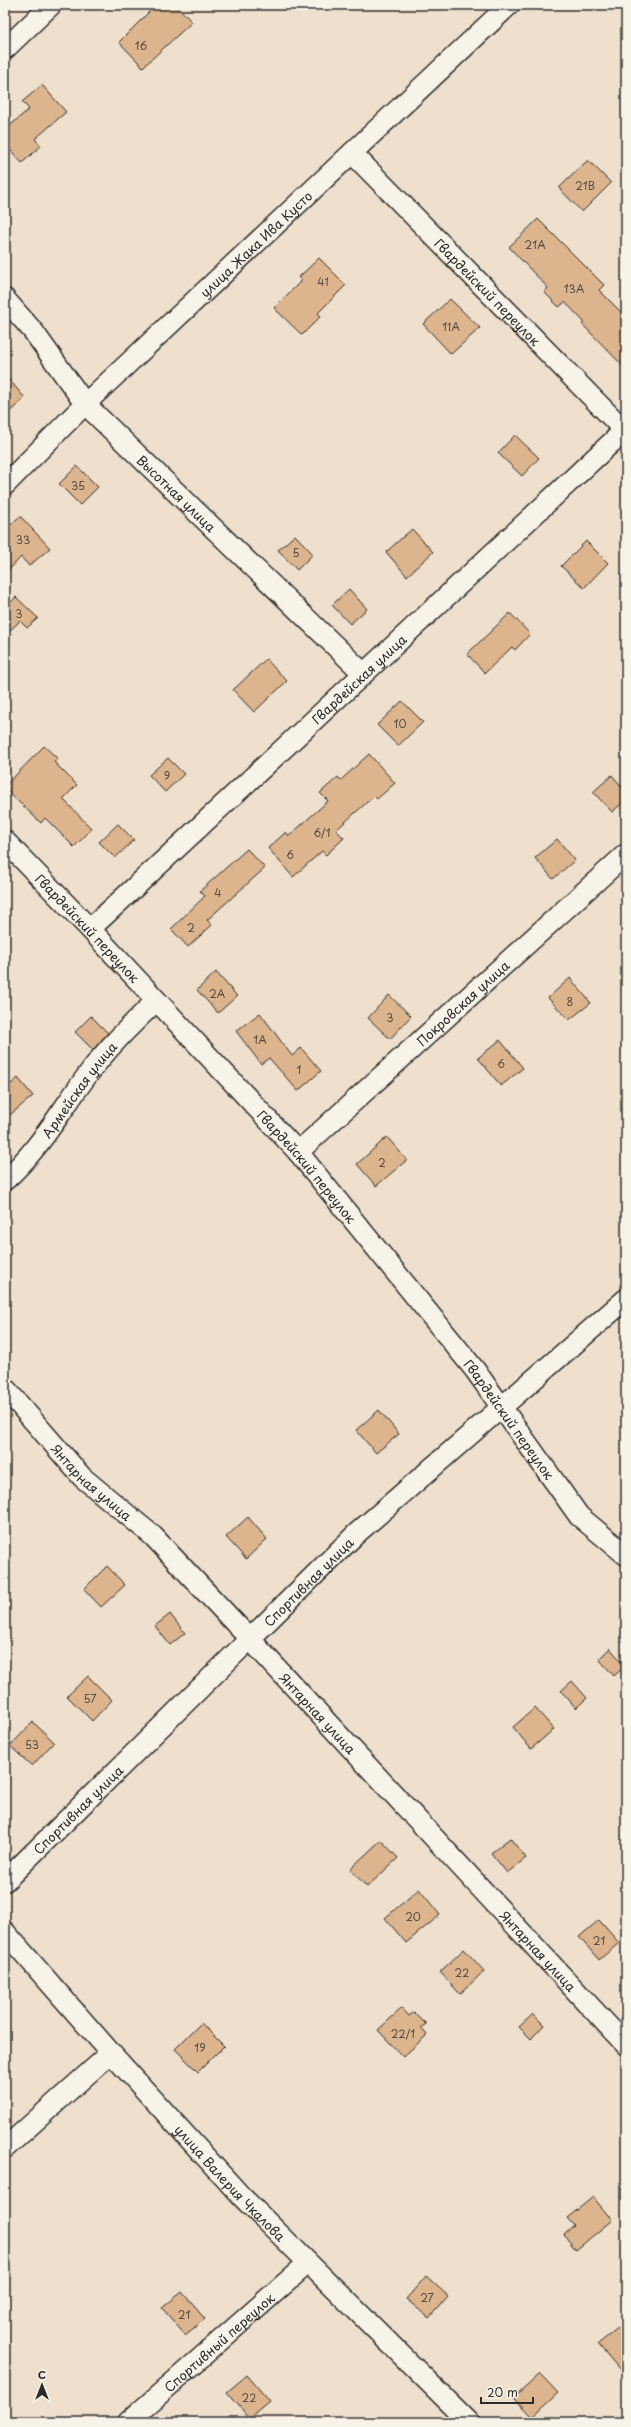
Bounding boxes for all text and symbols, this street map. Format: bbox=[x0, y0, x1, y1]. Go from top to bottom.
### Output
house number: 16 bbox=[135, 37, 148, 54]
house number: 21В bbox=[575, 177, 595, 194]
street label: улица Жака Ива Кусто bbox=[195, 186, 316, 301]
street label: Гвардейский переулок bbox=[431, 233, 545, 350]
house number: 21А bbox=[524, 236, 546, 253]
house number: 41 bbox=[317, 273, 329, 290]
house number: 13А bbox=[564, 280, 585, 297]
house number: 11А bbox=[442, 318, 460, 335]
street label: Высотная улица bbox=[133, 450, 221, 536]
house number: 35 bbox=[71, 477, 85, 494]
house number: 33 bbox=[16, 531, 30, 548]
house number: 5 bbox=[292, 544, 300, 561]
house number: 3 bbox=[15, 605, 23, 622]
street label: Гвардейская улица bbox=[307, 629, 411, 728]
house number: 10 bbox=[394, 715, 406, 732]
house number: 9 bbox=[164, 767, 170, 784]
house number: 6/1 bbox=[313, 824, 331, 841]
house number: 6 bbox=[286, 846, 294, 863]
street label: Гвардейский переулок bbox=[32, 869, 145, 987]
house number: 4 bbox=[214, 884, 222, 901]
house number: 2 bbox=[187, 919, 195, 936]
street label: Покровская улица bbox=[412, 955, 513, 1050]
house number: 2А bbox=[209, 985, 226, 1002]
house number: 8 bbox=[567, 993, 574, 1010]
house number: 3 bbox=[386, 1009, 394, 1026]
house number: 1А bbox=[253, 1031, 267, 1048]
street label: Армейская улица bbox=[37, 1036, 121, 1142]
house number: 6 bbox=[497, 1055, 505, 1072]
house number: 1 bbox=[297, 1061, 302, 1078]
street label: Гвардейский переулок bbox=[253, 1105, 361, 1227]
house number: 2 bbox=[378, 1154, 386, 1171]
street label: Гвардейский переулок bbox=[460, 1355, 559, 1483]
street label: Янтарная улица bbox=[47, 1439, 137, 1525]
street label: Спортивная улица bbox=[259, 1532, 358, 1630]
street label: Янтарная улица bbox=[276, 1668, 361, 1758]
house number: 57 bbox=[83, 1690, 97, 1707]
house number: 53 bbox=[25, 1736, 39, 1753]
street label: Спортивная улица bbox=[28, 1760, 127, 1858]
street label: Янтарная улица bbox=[496, 1906, 582, 1996]
house number: 20 bbox=[405, 1908, 421, 1925]
house number: 21 bbox=[593, 1932, 605, 1949]
house number: 22 bbox=[455, 1964, 469, 1981]
house number: 22/1 bbox=[391, 2025, 415, 2042]
house number: 19 bbox=[194, 2039, 206, 2056]
street label: улица Валерия Чкалова bbox=[171, 2120, 291, 2245]
street label: Спортивный переулок bbox=[159, 2288, 278, 2396]
house number: 27 bbox=[420, 2289, 434, 2306]
house number: 21 bbox=[178, 2306, 190, 2323]
north arrow bbox=[22, 2365, 62, 2405]
text: С bbox=[38, 2366, 46, 2383]
scale bar bbox=[481, 2379, 533, 2405]
text: 20 m bbox=[487, 2383, 518, 2401]
house number: 22 bbox=[242, 2389, 256, 2406]

